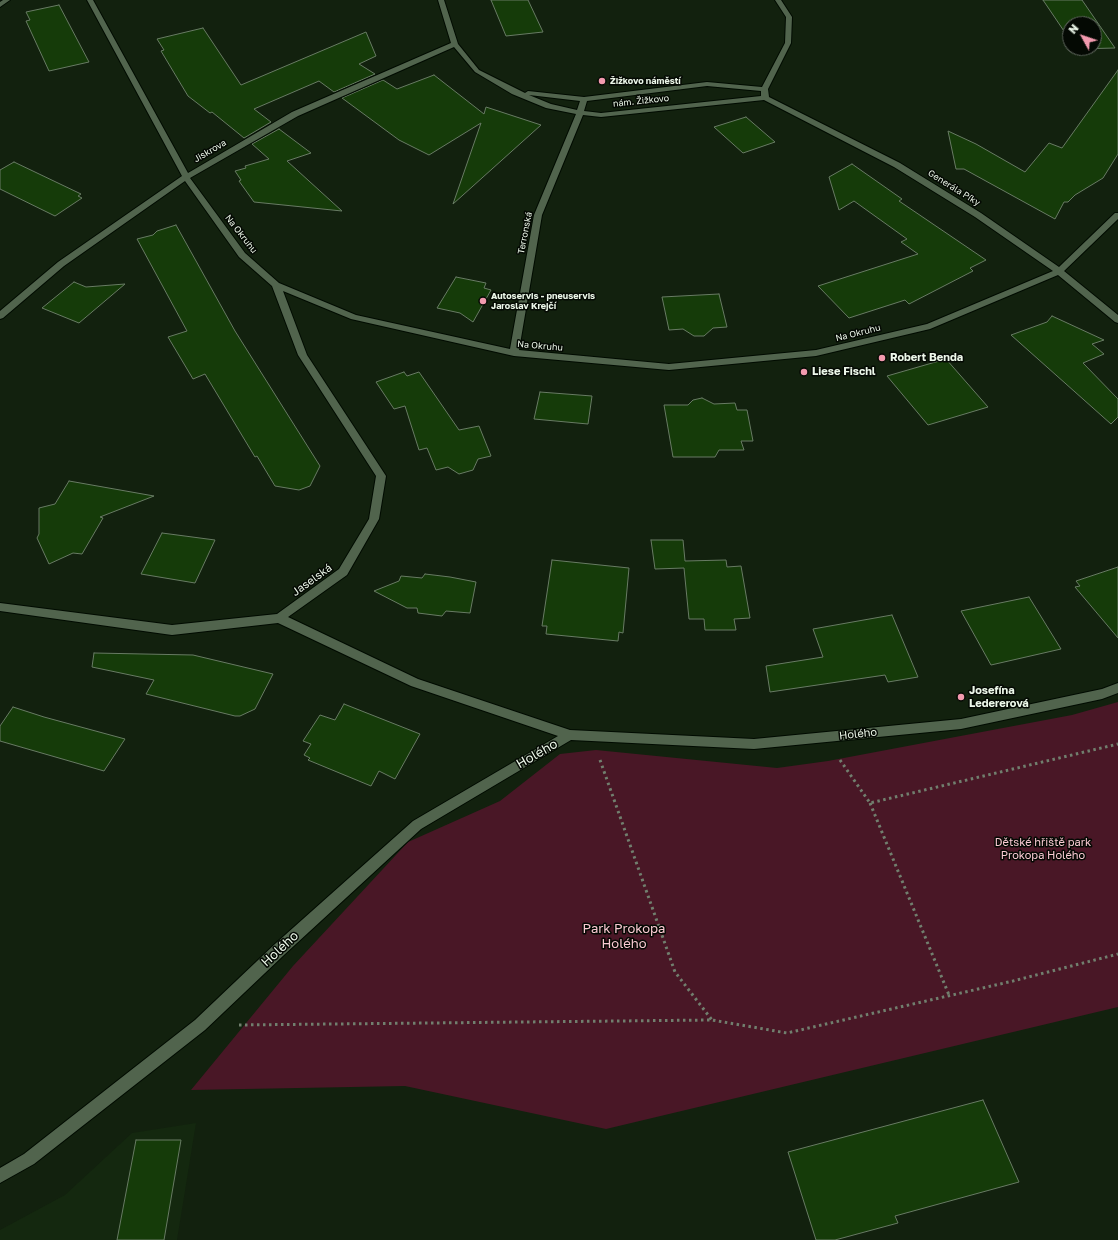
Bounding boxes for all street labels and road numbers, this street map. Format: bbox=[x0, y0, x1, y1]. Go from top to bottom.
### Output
street label: nám. Žižkovo bbox=[612, 93, 670, 109]
street label: Jiskrova bbox=[192, 137, 228, 165]
street label: Generála Píky bbox=[926, 168, 982, 208]
street label: Terronská bbox=[516, 211, 534, 255]
street label: Na Okruhu bbox=[223, 213, 259, 255]
street label: Na Okruhu bbox=[834, 322, 882, 344]
street label: Na Okruhu bbox=[517, 339, 563, 353]
street label: Jaselská bbox=[289, 561, 335, 599]
street label: Holého bbox=[838, 725, 878, 743]
street label: Holého bbox=[514, 736, 560, 772]
street label: Holého bbox=[258, 928, 302, 970]

